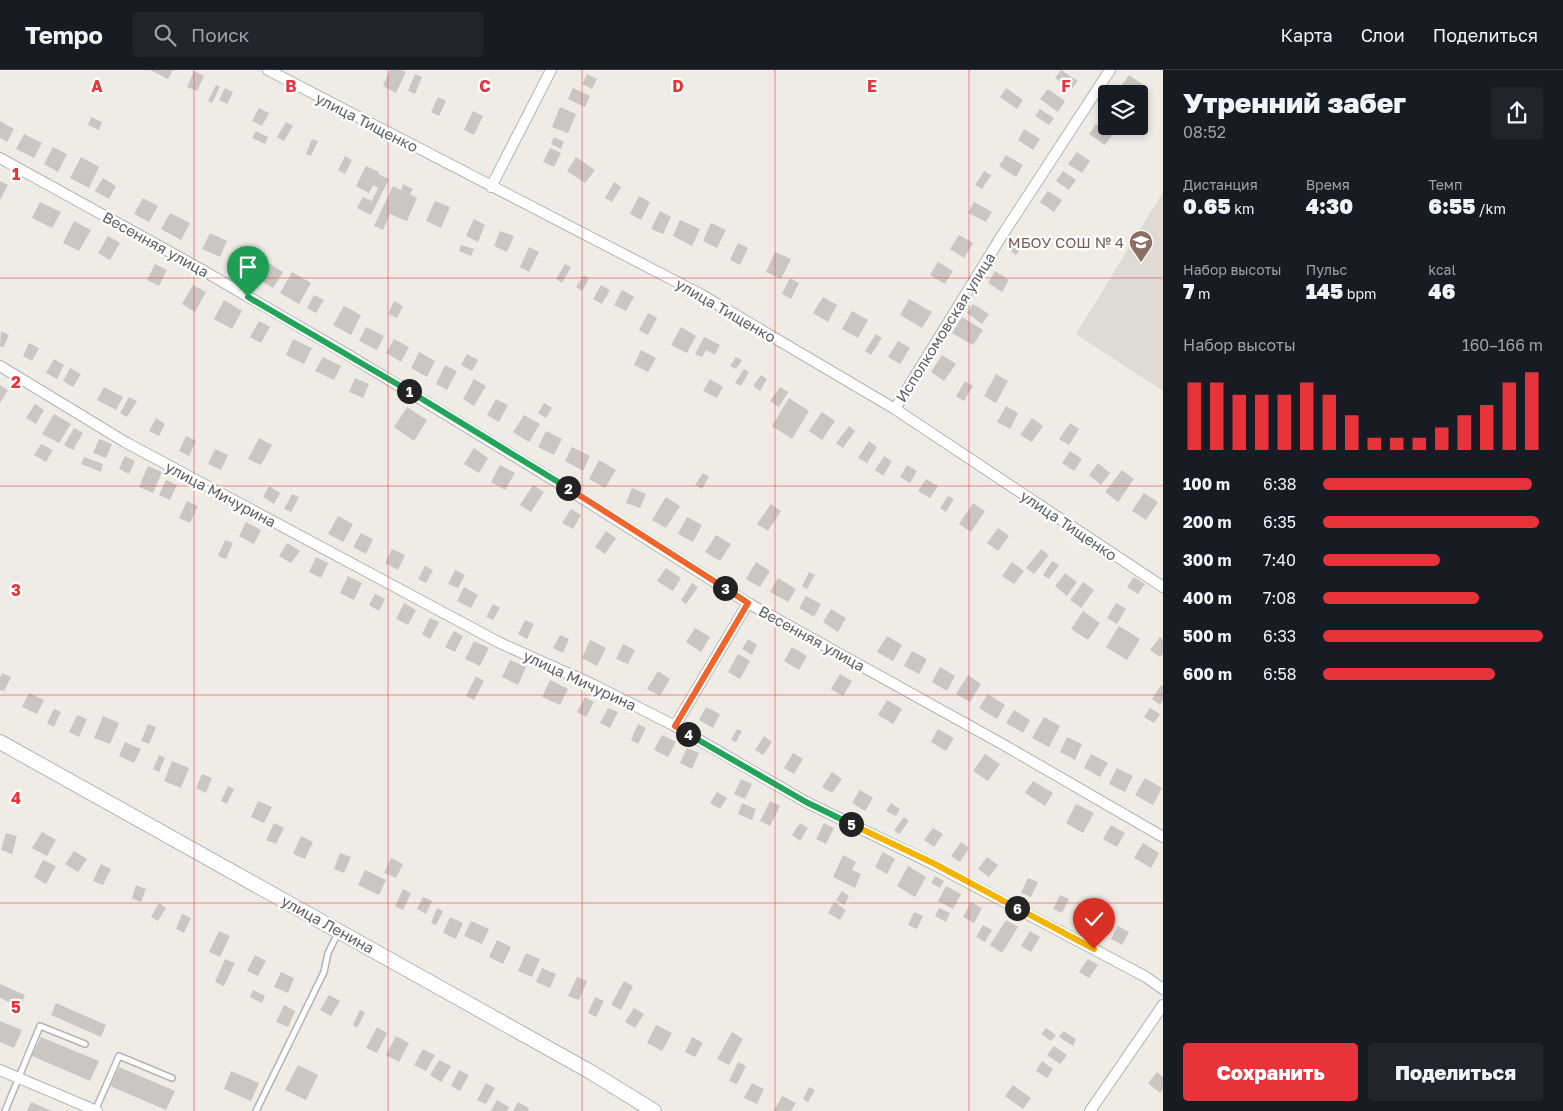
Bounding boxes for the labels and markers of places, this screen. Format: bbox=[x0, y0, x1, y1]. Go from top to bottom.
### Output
school or university icon: МБОУ СОШ № 4 bbox=[1128, 229, 1154, 263]
place label: МБОУ СОШ № 4 bbox=[1008, 233, 1124, 251]
pin bbox=[227, 246, 269, 297]
pin: 1 bbox=[396, 378, 422, 404]
pin: 2 bbox=[556, 476, 580, 500]
pin: 3 bbox=[712, 576, 738, 600]
pin: 4 bbox=[676, 722, 700, 746]
pin: 5 bbox=[838, 812, 864, 836]
pin: 6 bbox=[1004, 896, 1030, 920]
pin bbox=[1073, 898, 1115, 949]

